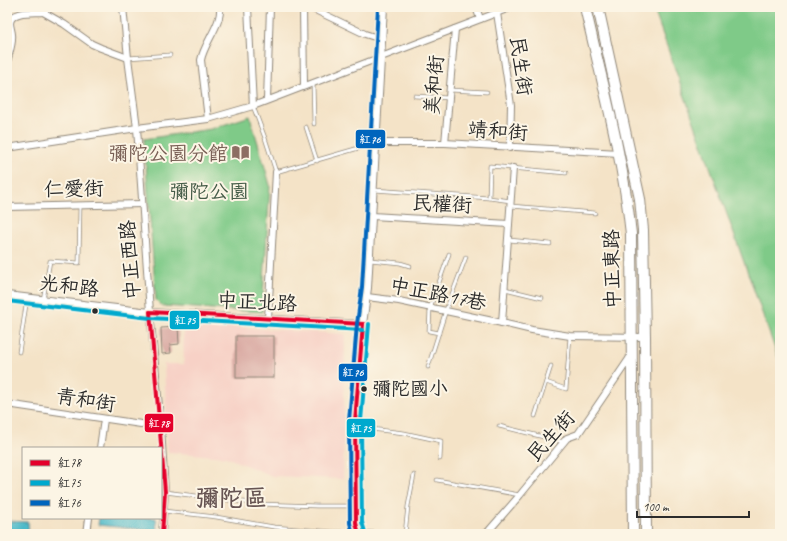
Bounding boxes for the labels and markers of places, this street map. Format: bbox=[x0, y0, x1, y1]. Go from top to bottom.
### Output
place label: 彌陀公園分館 bbox=[108, 141, 228, 166]
library icon: 彌陀公園分館 bbox=[231, 143, 251, 163]
unlabelled marker bbox=[90, 306, 100, 316]
place label: 彌陀國小 bbox=[372, 377, 448, 401]
marker: 彌陀國小 bbox=[359, 384, 369, 394]

